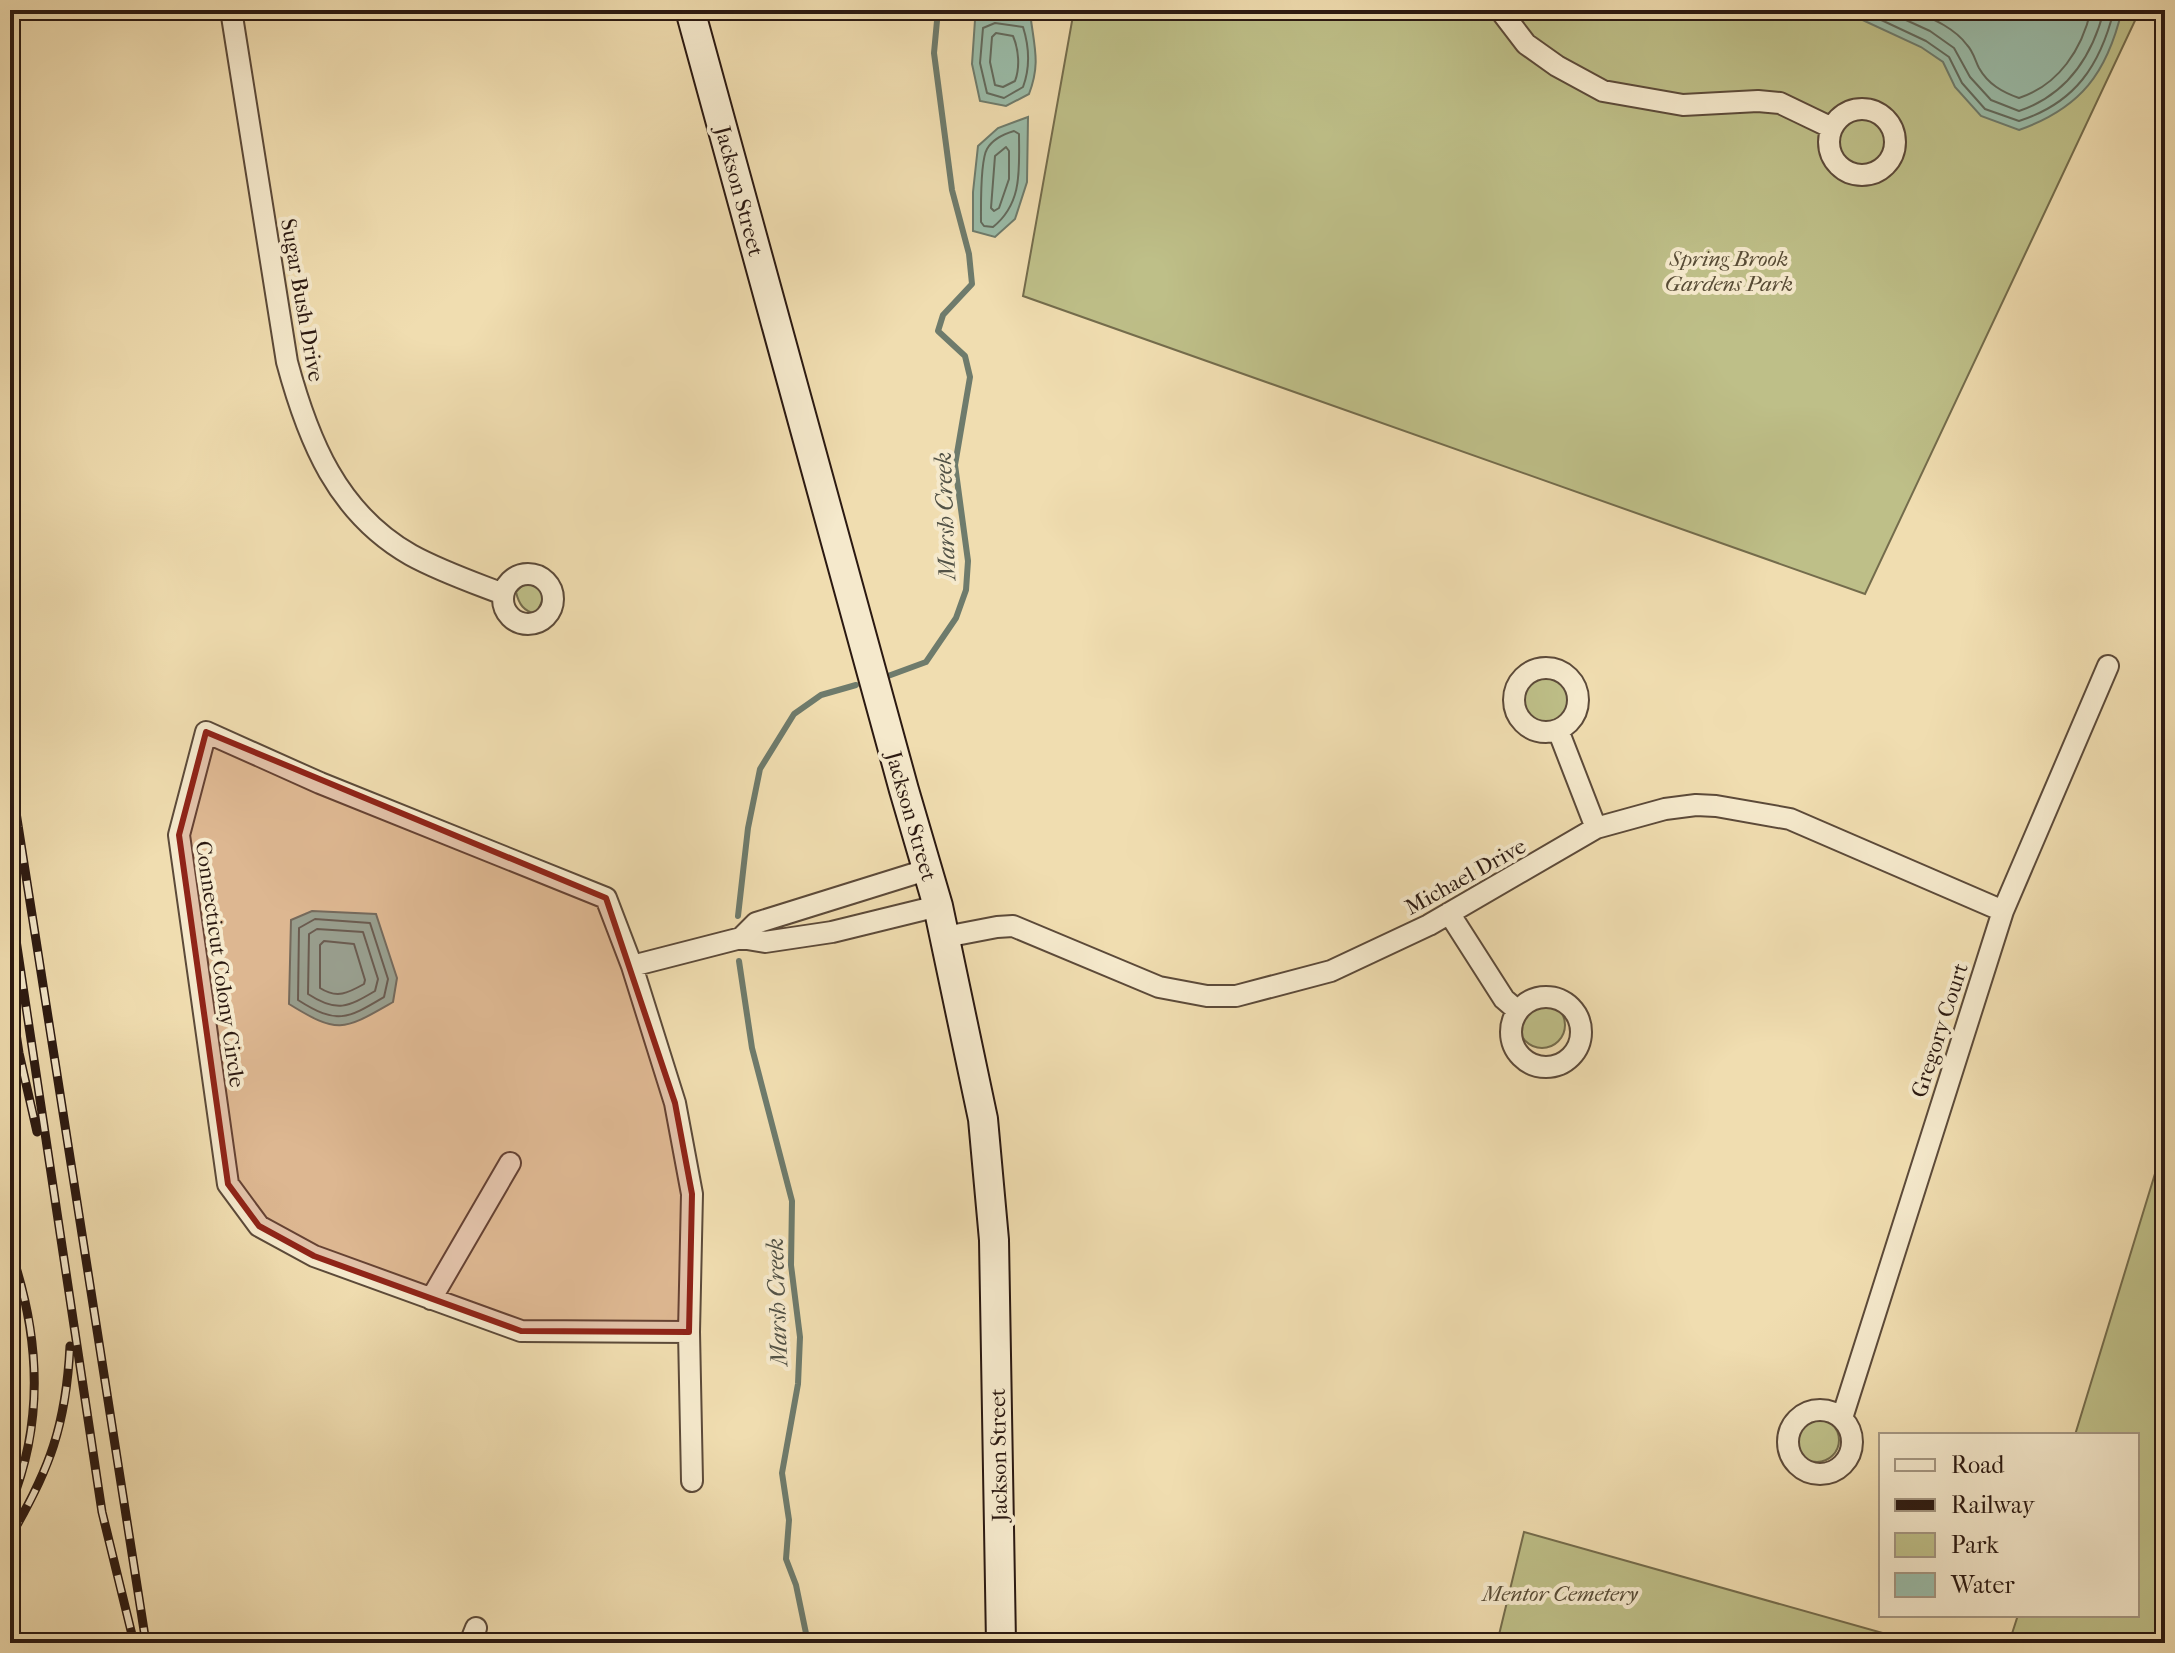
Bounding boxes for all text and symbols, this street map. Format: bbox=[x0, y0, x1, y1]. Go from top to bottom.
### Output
street label: Jackson Street bbox=[709, 121, 769, 259]
street label: Sugar Bush Drive bbox=[275, 217, 329, 384]
park label: Spring Brook Gardens Park bbox=[1665, 246, 1793, 297]
water label: Marsh Creek bbox=[929, 451, 961, 583]
street label: Jackson Street bbox=[880, 747, 942, 884]
street label: Michael Drive bbox=[1401, 833, 1530, 921]
street label: Connecticut Colony Circle bbox=[190, 839, 250, 1089]
street label: Gregory Court bbox=[1906, 960, 1974, 1101]
water label: Marsh Creek bbox=[761, 1237, 793, 1369]
street label: Jackson Street bbox=[985, 1388, 1013, 1524]
legend bbox=[1879, 1433, 2139, 1617]
text: Road bbox=[1951, 1451, 2005, 1479]
text: Railway bbox=[1951, 1491, 2036, 1519]
text: Park bbox=[1951, 1531, 1999, 1559]
text: Water bbox=[1950, 1571, 2015, 1599]
park label: Mentor Cemetery bbox=[1480, 1581, 1639, 1607]

